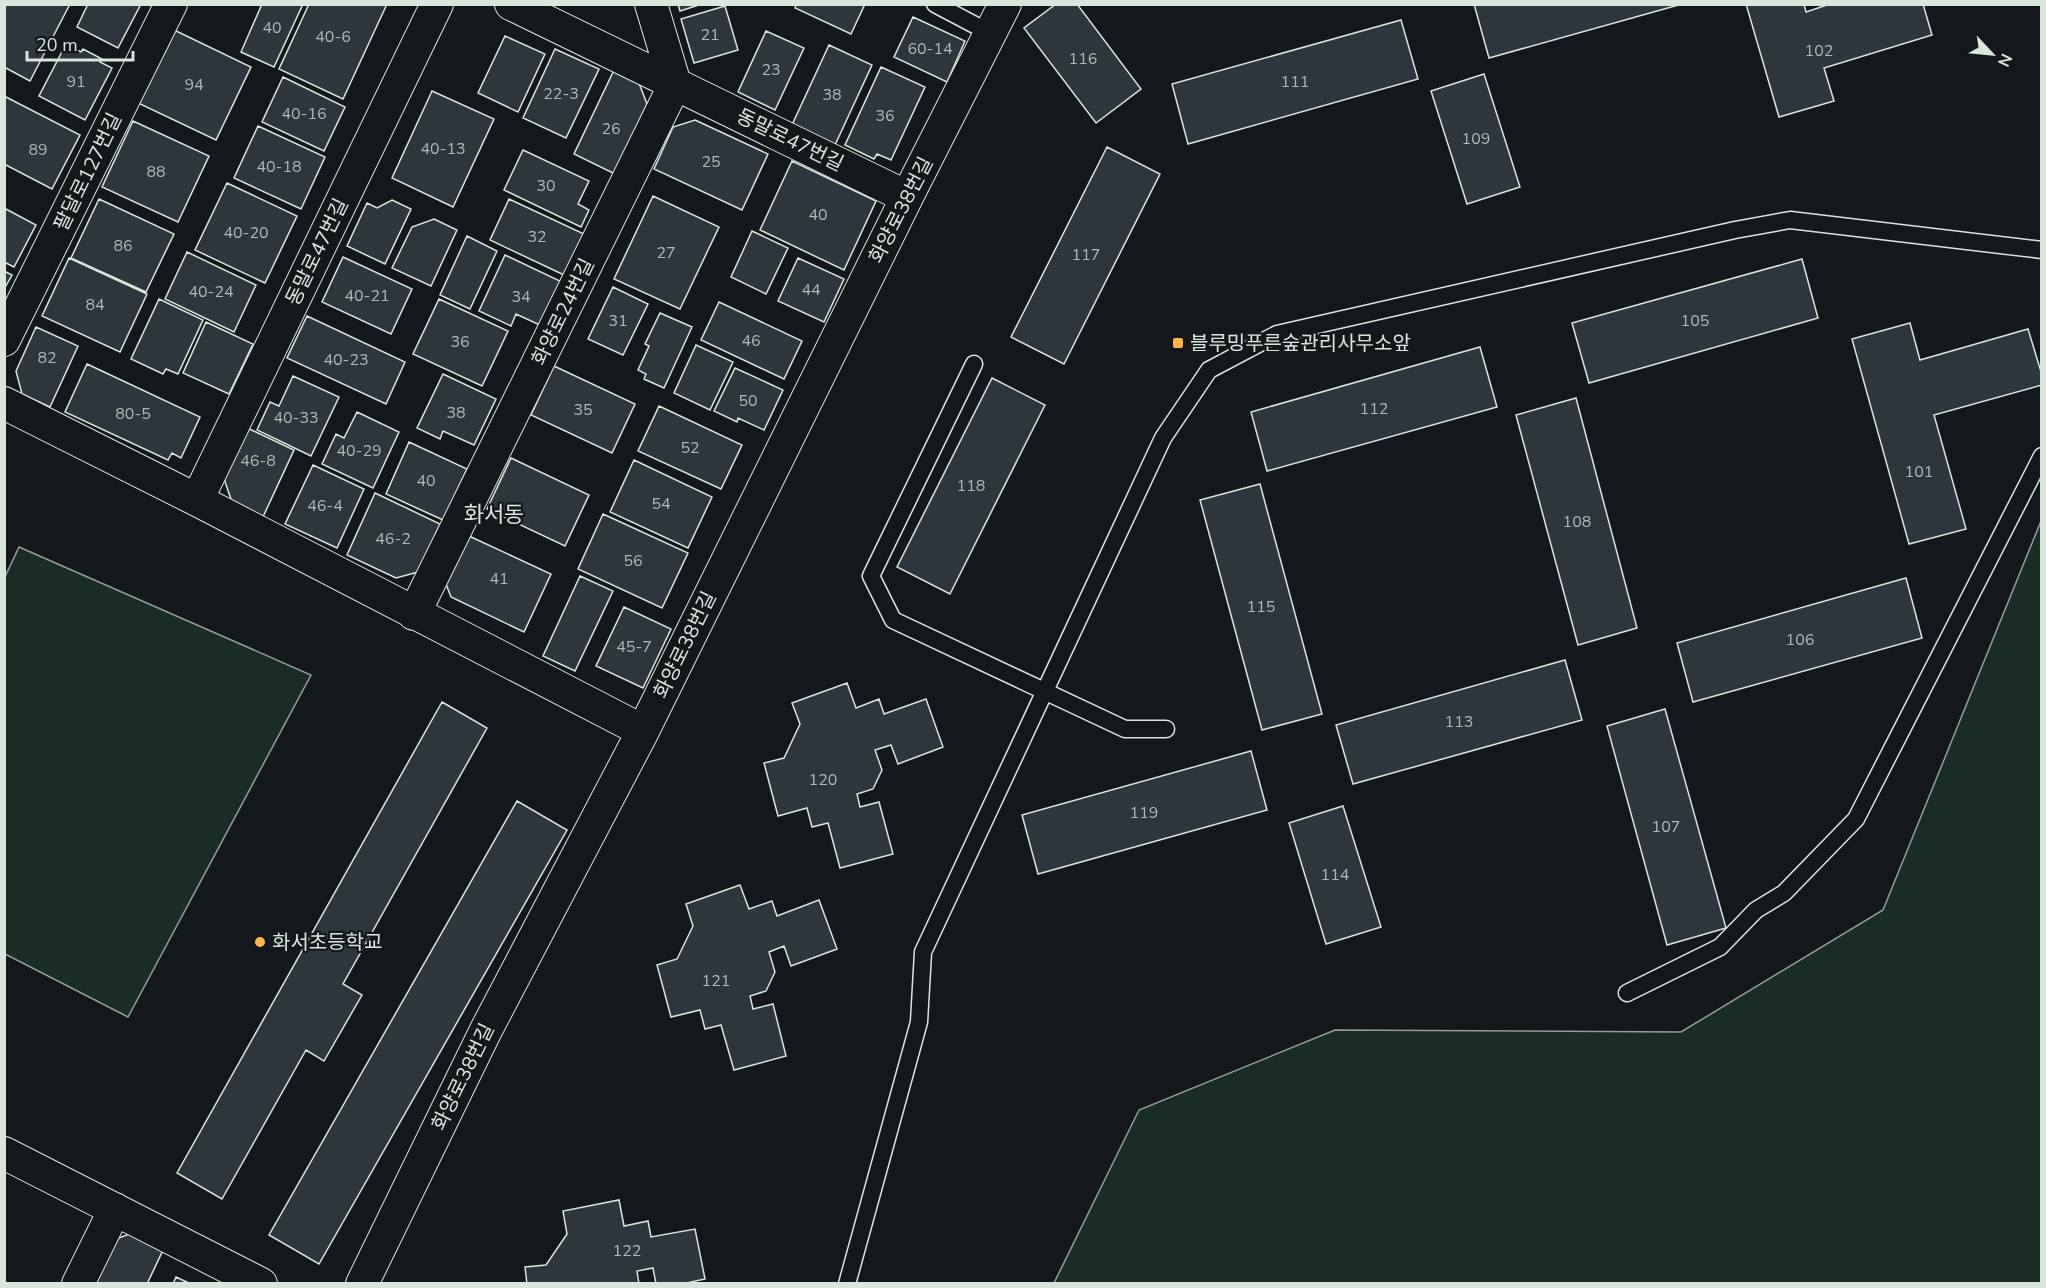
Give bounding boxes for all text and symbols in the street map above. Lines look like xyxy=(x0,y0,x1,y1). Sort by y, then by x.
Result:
house number: 40 xyxy=(262,17,282,39)
scale bar xyxy=(27,24,134,62)
house number: 21 xyxy=(700,24,720,46)
north arrow xyxy=(1962,24,2022,84)
house number: 40-6 xyxy=(315,26,351,48)
text: 20 m xyxy=(36,33,78,57)
house number: 60-14 xyxy=(907,38,953,60)
house number: 102 xyxy=(1805,40,1833,62)
house number: 116 xyxy=(1069,48,1097,70)
text: N xyxy=(1992,50,2017,70)
house number: 23 xyxy=(761,59,781,81)
house number: 91 xyxy=(66,71,86,93)
house number: 111 xyxy=(1281,71,1309,93)
house number: 94 xyxy=(184,74,204,96)
house number: 22-3 xyxy=(543,83,579,105)
house number: 38 xyxy=(822,84,842,106)
street label: 동말로47번길 xyxy=(732,102,848,178)
house number: 40-16 xyxy=(281,103,327,125)
house number: 36 xyxy=(875,105,895,127)
street label: 팔달로127번길 xyxy=(48,109,128,235)
house number: 26 xyxy=(601,118,621,140)
house number: 109 xyxy=(1462,128,1490,150)
house number: 40-13 xyxy=(420,138,466,160)
house number: 89 xyxy=(28,139,48,161)
house number: 25 xyxy=(701,151,721,173)
street label: 화양로38번길 xyxy=(863,152,939,268)
house number: 40-18 xyxy=(256,156,302,178)
house number: 88 xyxy=(146,161,166,183)
house number: 30 xyxy=(536,175,556,197)
street label: 동말로47번길 xyxy=(279,194,355,310)
house number: 40 xyxy=(808,204,828,226)
house number: 40-20 xyxy=(223,222,269,244)
house number: 32 xyxy=(527,226,547,248)
house number: 86 xyxy=(113,235,133,257)
house number: 27 xyxy=(656,242,676,264)
house number: 117 xyxy=(1072,244,1100,266)
street label: 화양로24번길 xyxy=(525,254,601,370)
house number: 44 xyxy=(801,279,821,301)
house number: 40-24 xyxy=(188,281,234,303)
house number: 40-21 xyxy=(344,285,390,307)
house number: 34 xyxy=(511,286,531,308)
house number: 84 xyxy=(85,294,105,316)
house number: 31 xyxy=(608,310,628,332)
house number: 105 xyxy=(1681,310,1709,332)
house number: 46 xyxy=(741,330,761,352)
place label: 블루밍푸른숲관리사무소앞 xyxy=(1190,330,1411,357)
house number: 36 xyxy=(450,331,470,353)
marker: 블루밍푸른숲관리사무소앞 xyxy=(1171,336,1185,350)
house number: 82 xyxy=(37,347,57,369)
house number: 40-23 xyxy=(323,349,369,371)
house number: 50 xyxy=(738,390,758,412)
house number: 112 xyxy=(1360,398,1388,420)
house number: 35 xyxy=(573,399,593,421)
house number: 38 xyxy=(446,402,466,424)
house number: 80-5 xyxy=(115,403,151,425)
house number: 40-33 xyxy=(273,407,319,429)
house number: 52 xyxy=(680,437,700,459)
house number: 40-29 xyxy=(336,440,382,462)
house number: 46-8 xyxy=(240,450,276,472)
house number: 101 xyxy=(1905,461,1933,483)
house number: 40 xyxy=(416,470,436,492)
house number: 118 xyxy=(957,475,985,497)
house number: 54 xyxy=(651,493,671,515)
house number: 46-4 xyxy=(307,495,343,517)
district label: 화서동 xyxy=(464,500,524,530)
house number: 108 xyxy=(1563,511,1591,533)
house number: 46-2 xyxy=(375,528,411,550)
house number: 56 xyxy=(623,550,643,572)
house number: 41 xyxy=(489,568,509,590)
street label: 화양로38번길 xyxy=(647,587,723,703)
house number: 115 xyxy=(1247,596,1275,618)
house number: 106 xyxy=(1786,629,1814,651)
house number: 45-7 xyxy=(616,636,652,658)
house number: 113 xyxy=(1445,711,1473,733)
house number: 120 xyxy=(809,769,837,791)
house number: 119 xyxy=(1130,802,1158,824)
house number: 107 xyxy=(1652,816,1680,838)
house number: 114 xyxy=(1321,864,1350,886)
place label: 화서초등학교 xyxy=(272,929,382,956)
marker: 화서초등학교 xyxy=(253,935,267,949)
house number: 121 xyxy=(702,970,730,992)
street label: 화양로38번길 xyxy=(425,1019,501,1135)
house number: 122 xyxy=(613,1240,641,1262)

